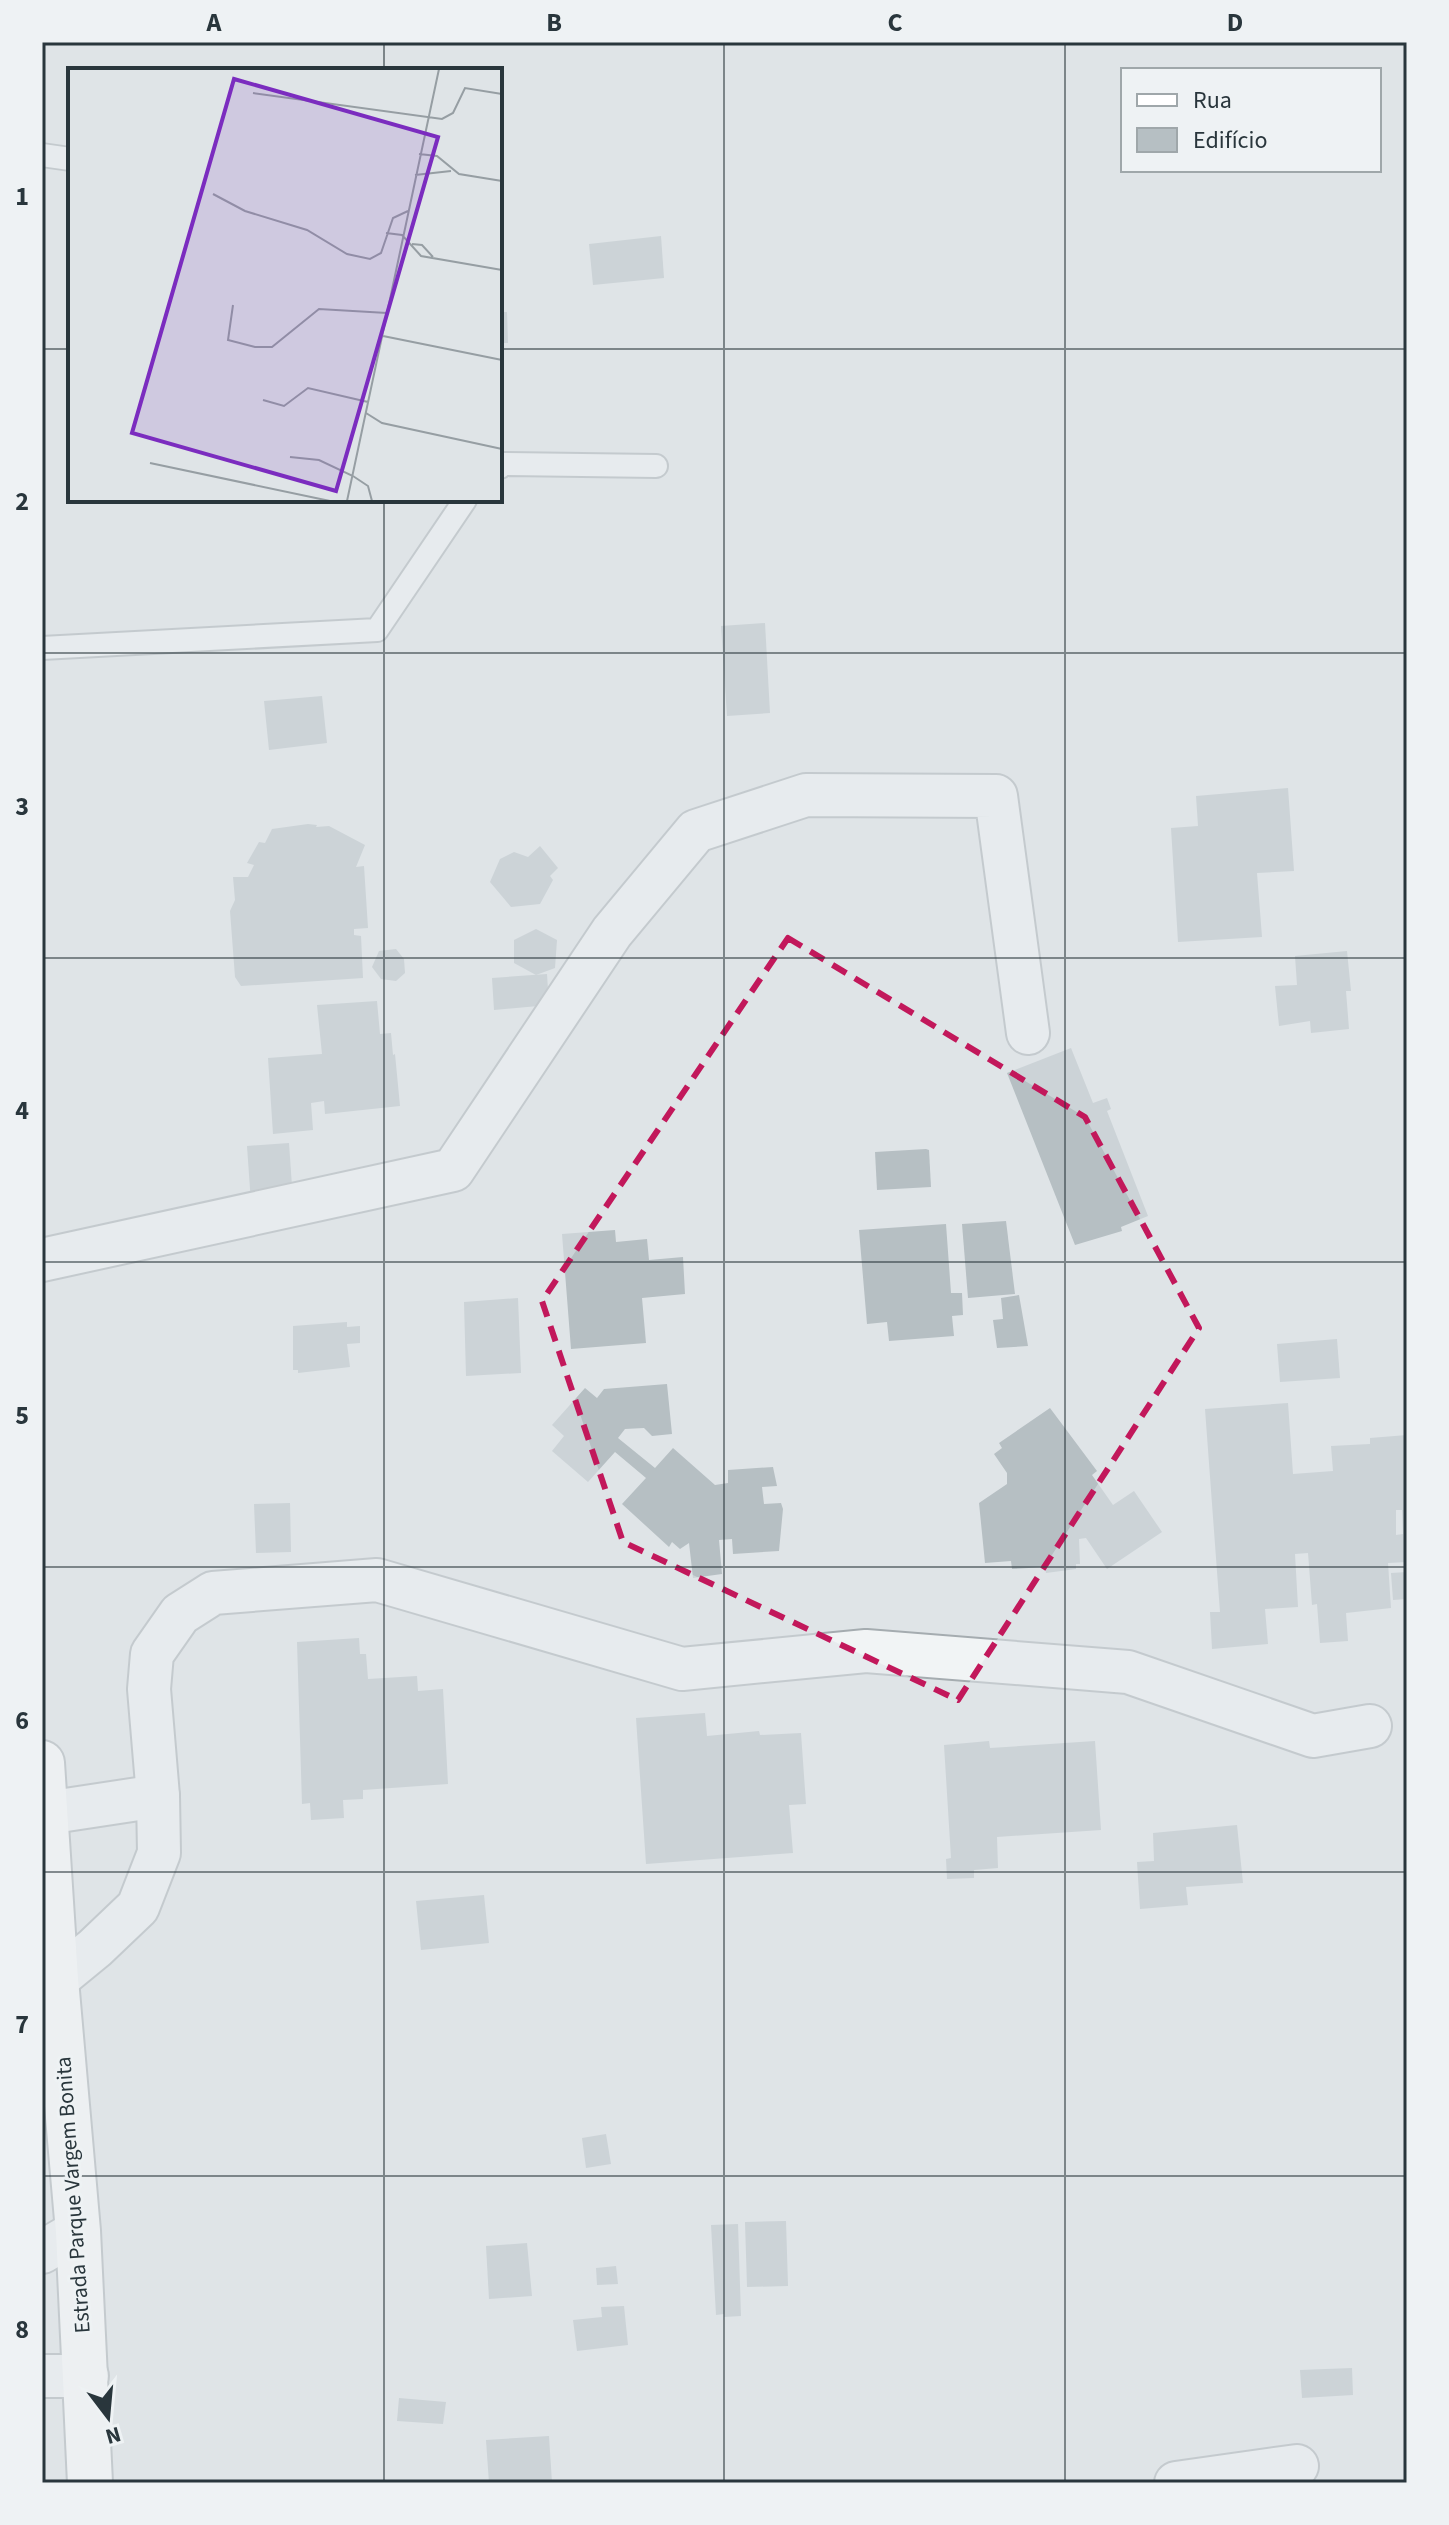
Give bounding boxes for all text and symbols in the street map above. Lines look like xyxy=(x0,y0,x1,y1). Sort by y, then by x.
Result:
text: A xyxy=(206,4,223,41)
text: B xyxy=(546,4,562,41)
text: C xyxy=(887,4,903,41)
text: D xyxy=(1227,4,1243,41)
inset map xyxy=(68,68,502,502)
legend xyxy=(1121,68,1381,172)
text: Rua xyxy=(1193,83,1232,118)
text: Edifício xyxy=(1193,123,1267,158)
text: 1 xyxy=(15,178,29,215)
text: 2 xyxy=(15,483,29,520)
text: 3 xyxy=(15,788,29,825)
text: 4 xyxy=(15,1092,29,1129)
text: 5 xyxy=(15,1397,29,1434)
text: 6 xyxy=(15,1702,29,1739)
text: 7 xyxy=(15,2006,29,2043)
street label: Estrada Parque Vargem Bonita xyxy=(47,2056,99,2334)
text: 8 xyxy=(15,2311,29,2348)
north arrow xyxy=(68,2377,148,2457)
text: N xyxy=(102,2418,125,2453)

